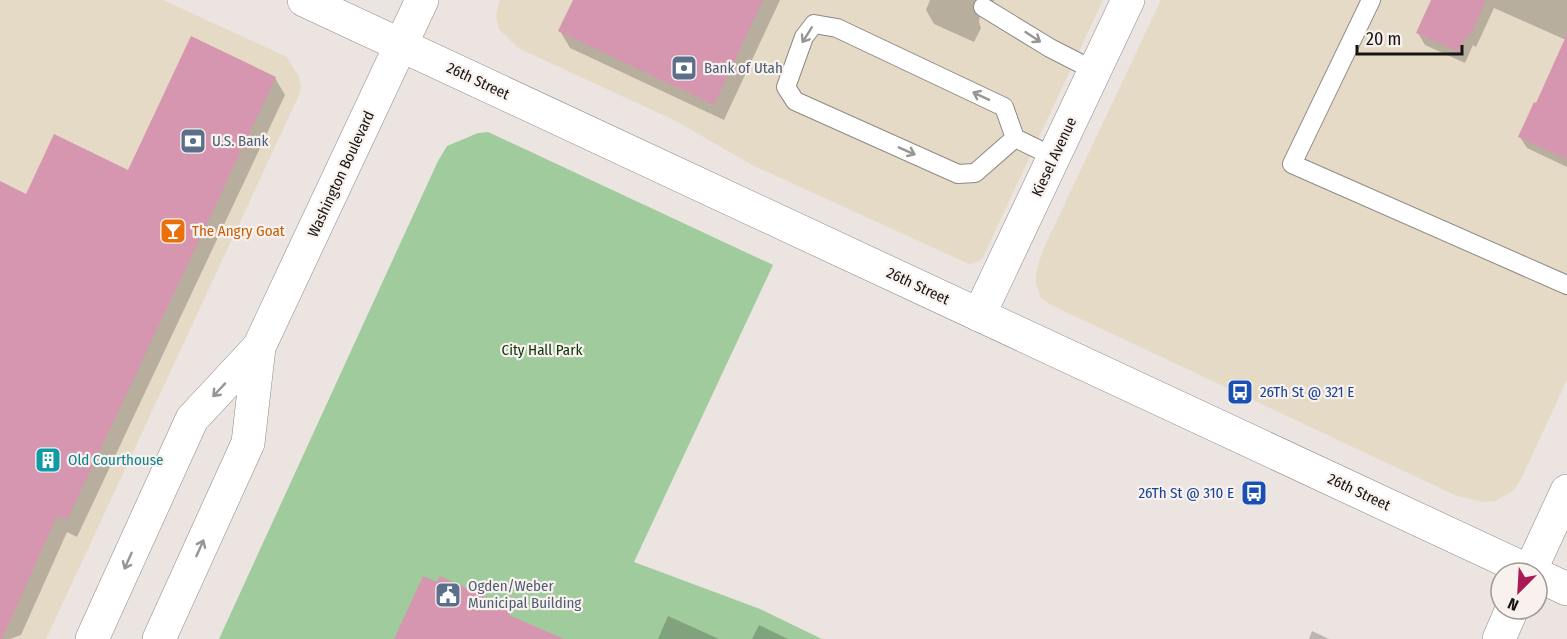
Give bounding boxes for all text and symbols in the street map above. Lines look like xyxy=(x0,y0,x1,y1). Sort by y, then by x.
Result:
scale bar xyxy=(1357,18,1462,56)
one-way arrow xyxy=(801,26,814,43)
text: 20 m xyxy=(1366,28,1401,50)
one-way arrow xyxy=(1024,31,1041,43)
bank icon: Bank of Utah xyxy=(669,53,699,83)
street label: 26th Street xyxy=(444,59,512,103)
place label: Bank of Utah xyxy=(704,59,783,77)
one-way arrow xyxy=(972,90,990,102)
street label: Washington Boulevard xyxy=(304,108,378,240)
street label: Kiesel Avenue xyxy=(1028,114,1080,200)
bank icon: U.S. Bank xyxy=(178,126,208,156)
place label: U.S. Bank xyxy=(212,132,268,150)
one-way arrow xyxy=(897,145,915,157)
bar icon: The Angry Goat xyxy=(158,216,188,246)
place label: The Angry Goat xyxy=(192,222,285,240)
street label: 26th Street xyxy=(884,264,952,308)
park label: City Hall Park xyxy=(502,341,582,359)
bus stop icon: 26Th St @ 321 E xyxy=(1225,377,1255,407)
one-way arrow xyxy=(212,382,226,397)
place label: 26Th St @ 321 E xyxy=(1260,383,1354,401)
building icon: Old Courthouse xyxy=(33,445,63,475)
place label: Old Courthouse xyxy=(68,451,164,469)
street label: 26th Street xyxy=(1325,470,1393,514)
bus stop icon: 26Th St @ 310 E xyxy=(1239,478,1269,508)
place label: 26Th St @ 310 E xyxy=(1138,484,1234,502)
one-way arrow xyxy=(195,539,207,557)
one-way arrow xyxy=(122,551,134,569)
north arrow xyxy=(1489,561,1549,621)
place label: Ogden/Weber Municipal Building xyxy=(468,577,581,612)
public building icon: Ogden/Weber Municipal Building xyxy=(433,580,463,610)
text: N xyxy=(1505,594,1521,615)

